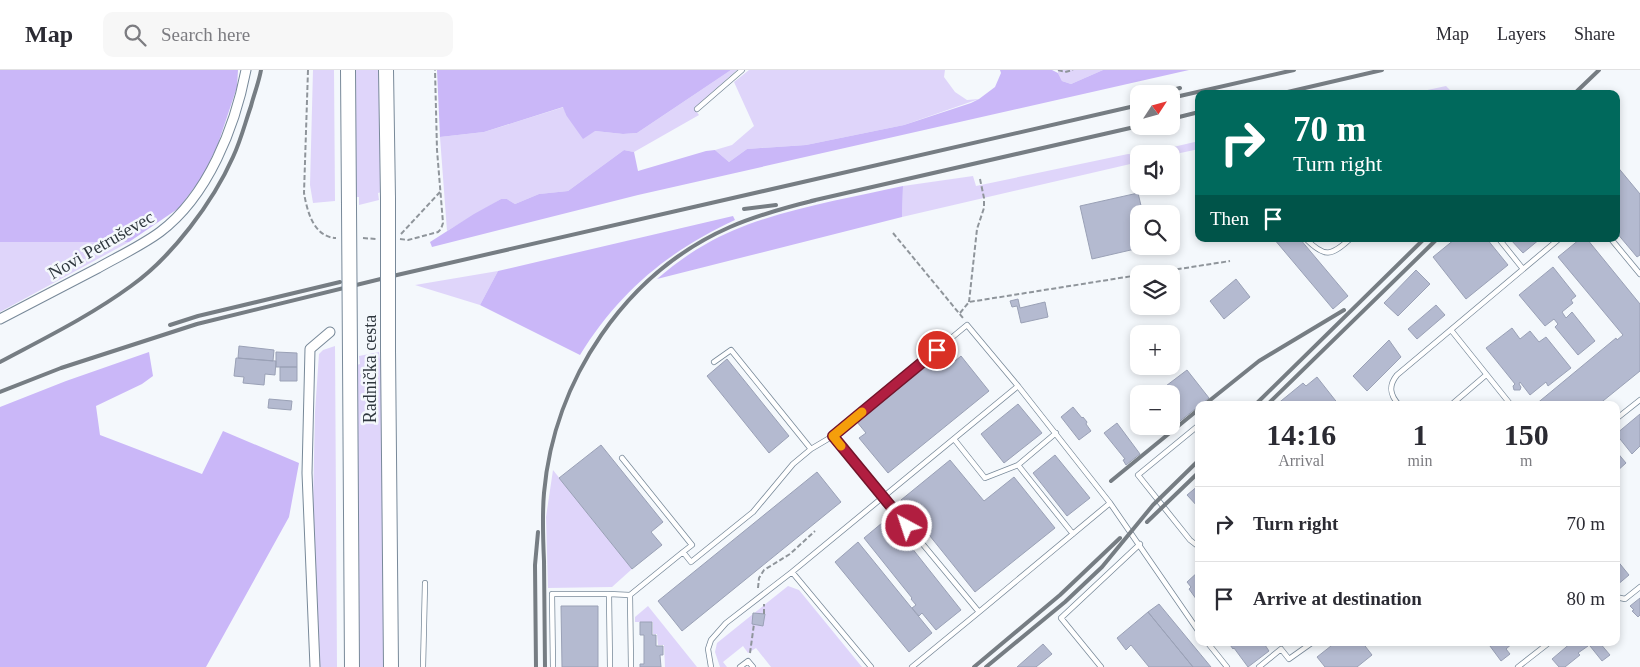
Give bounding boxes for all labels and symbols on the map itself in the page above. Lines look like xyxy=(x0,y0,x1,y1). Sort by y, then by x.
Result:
north arrow xyxy=(1130,85,1180,135)
street label: Novi Petruševec xyxy=(45,207,157,283)
street label: Radnička cesta xyxy=(360,315,380,423)
pin xyxy=(916,329,958,371)
position arrow xyxy=(880,499,932,551)

